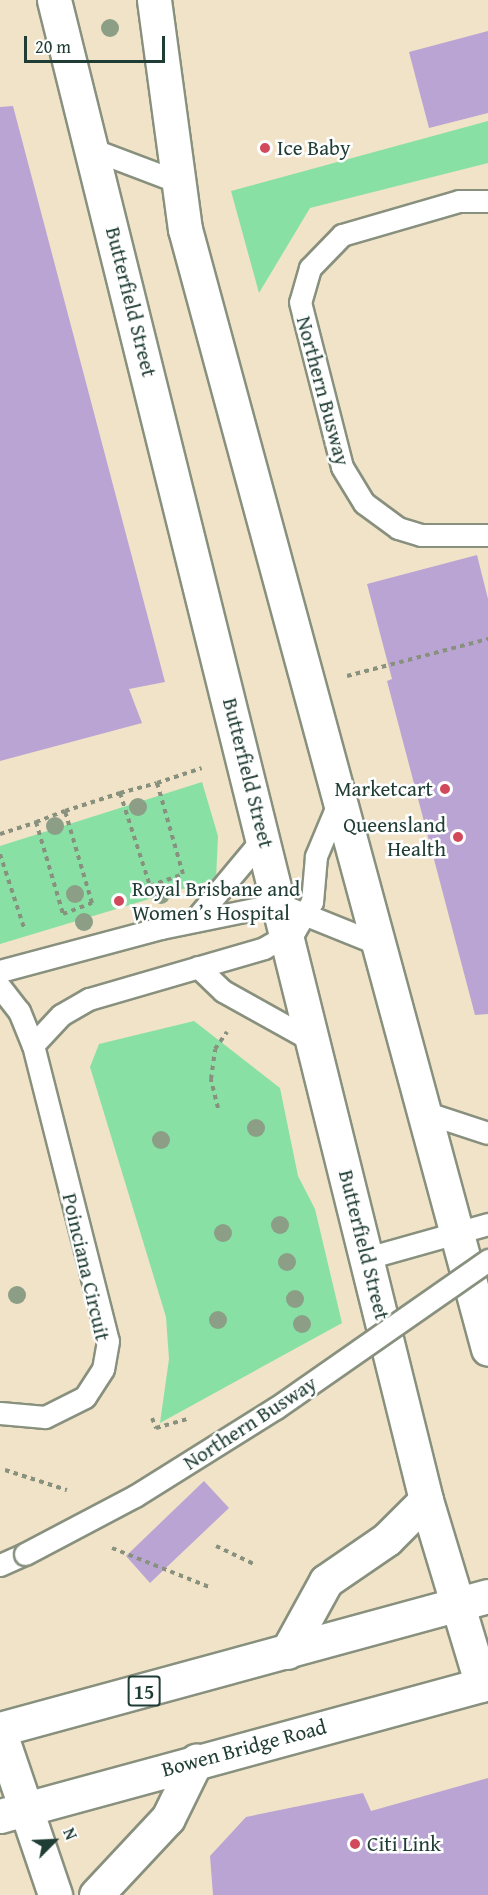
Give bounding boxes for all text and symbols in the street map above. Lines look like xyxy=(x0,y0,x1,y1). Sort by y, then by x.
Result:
scale bar xyxy=(27,24,168,62)
text: 20 m xyxy=(35,33,71,60)
place label: Ice Baby xyxy=(277,135,350,161)
marker: Ice Baby xyxy=(258,141,272,155)
street label: Butterfield Street xyxy=(100,224,162,380)
street label: Northern Busway xyxy=(291,313,355,469)
street label: Butterfield Street xyxy=(217,695,279,851)
place label: Marketcart xyxy=(334,776,433,802)
marker: Marketcart xyxy=(438,782,452,796)
place label: Queensland Health xyxy=(343,812,446,862)
marker: Queensland Health xyxy=(451,830,465,844)
place label: Royal Brisbane and Women’s Hospital xyxy=(132,876,300,926)
marker: Royal Brisbane and Women’s Hospital xyxy=(110,892,128,910)
street label: Butterfield Street xyxy=(333,1167,395,1323)
street label: Poinciana Circuit xyxy=(57,1191,115,1343)
street label: Northern Busway xyxy=(179,1371,321,1475)
road number: 15 xyxy=(128,1674,160,1708)
street label: Bowen Bridge Road xyxy=(159,1714,329,1782)
north arrow xyxy=(24,1811,84,1871)
text: N xyxy=(57,1824,84,1843)
place label: Citi Link xyxy=(367,1831,441,1857)
marker: Citi Link xyxy=(348,1837,362,1851)

